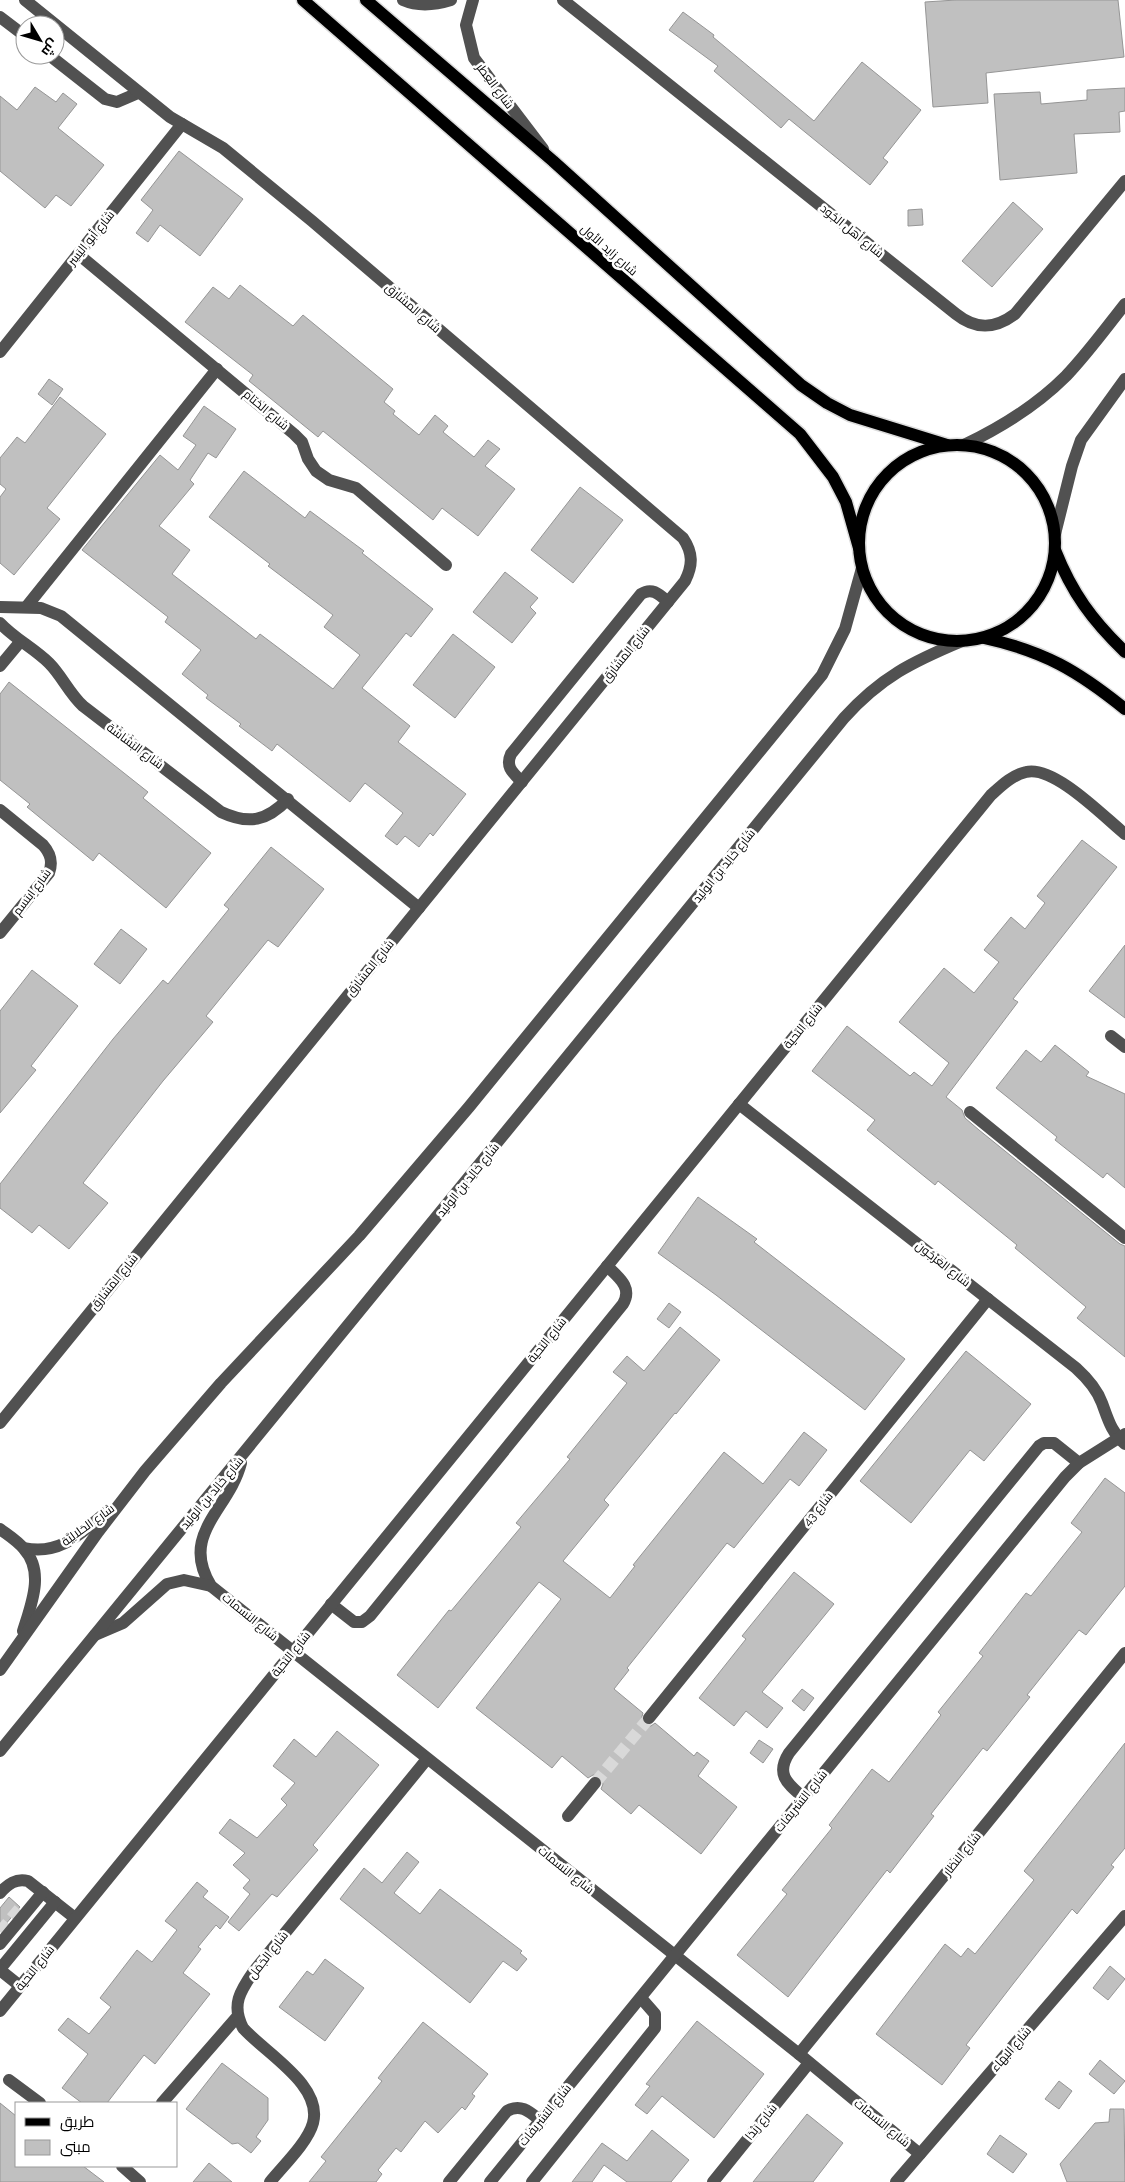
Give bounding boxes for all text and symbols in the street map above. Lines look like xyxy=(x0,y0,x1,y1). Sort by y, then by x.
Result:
north arrow xyxy=(15,15,65,65)
text: ش xyxy=(38,35,62,60)
street label: شارع العِطر xyxy=(472,60,517,112)
street label: شارع أهل الجُود xyxy=(817,201,887,262)
street label: شارع أبو اليَسِر xyxy=(63,207,118,270)
street label: شارع زايد الأول xyxy=(577,221,640,279)
street label: شارع المشارق xyxy=(382,280,443,336)
street label: شارع الختام xyxy=(240,387,291,434)
street label: شارع المشارق xyxy=(599,623,654,686)
street label: شارع البَشَاشَة xyxy=(103,720,166,773)
street label: شارع خالِد بن الوليد xyxy=(690,826,759,906)
street label: شارع ابتسم xyxy=(10,866,55,919)
street label: شارع المشارق xyxy=(343,937,398,1000)
street label: شارع التحية xyxy=(781,1001,826,1052)
street label: شارع خالِد بن الوليد xyxy=(434,1140,503,1220)
street label: شارع العَرْجُون xyxy=(912,1238,973,1291)
street label: شارع المشارق xyxy=(87,1251,142,1314)
street label: شارع التحية xyxy=(525,1315,570,1366)
street label: شارع خالِد بن الوليد xyxy=(178,1454,247,1533)
street label: شارع 43 xyxy=(800,1489,837,1529)
street label: شارع الحَلالِيَّة xyxy=(59,1501,118,1550)
street label: شارع النسمات xyxy=(219,1590,281,1645)
street label: شارع التحية xyxy=(269,1629,314,1680)
street label: شارع التشريفات xyxy=(772,1767,831,1835)
street label: شارع النظار xyxy=(940,1829,985,1880)
street label: شارع النسمات xyxy=(535,1843,597,1898)
street label: شارع الجَمَل xyxy=(245,1928,292,1982)
street label: شارع التحية xyxy=(13,1943,58,1994)
street label: شارع البهاء xyxy=(988,2024,1035,2075)
street label: شارع التشريفات xyxy=(516,2081,575,2149)
street label: شارع النسمات xyxy=(851,2096,913,2151)
street label: شارع رَبْدَا xyxy=(742,2101,781,2143)
legend xyxy=(15,2102,178,2167)
text: طريق xyxy=(60,2113,94,2132)
text: مبنى xyxy=(60,2138,91,2157)

